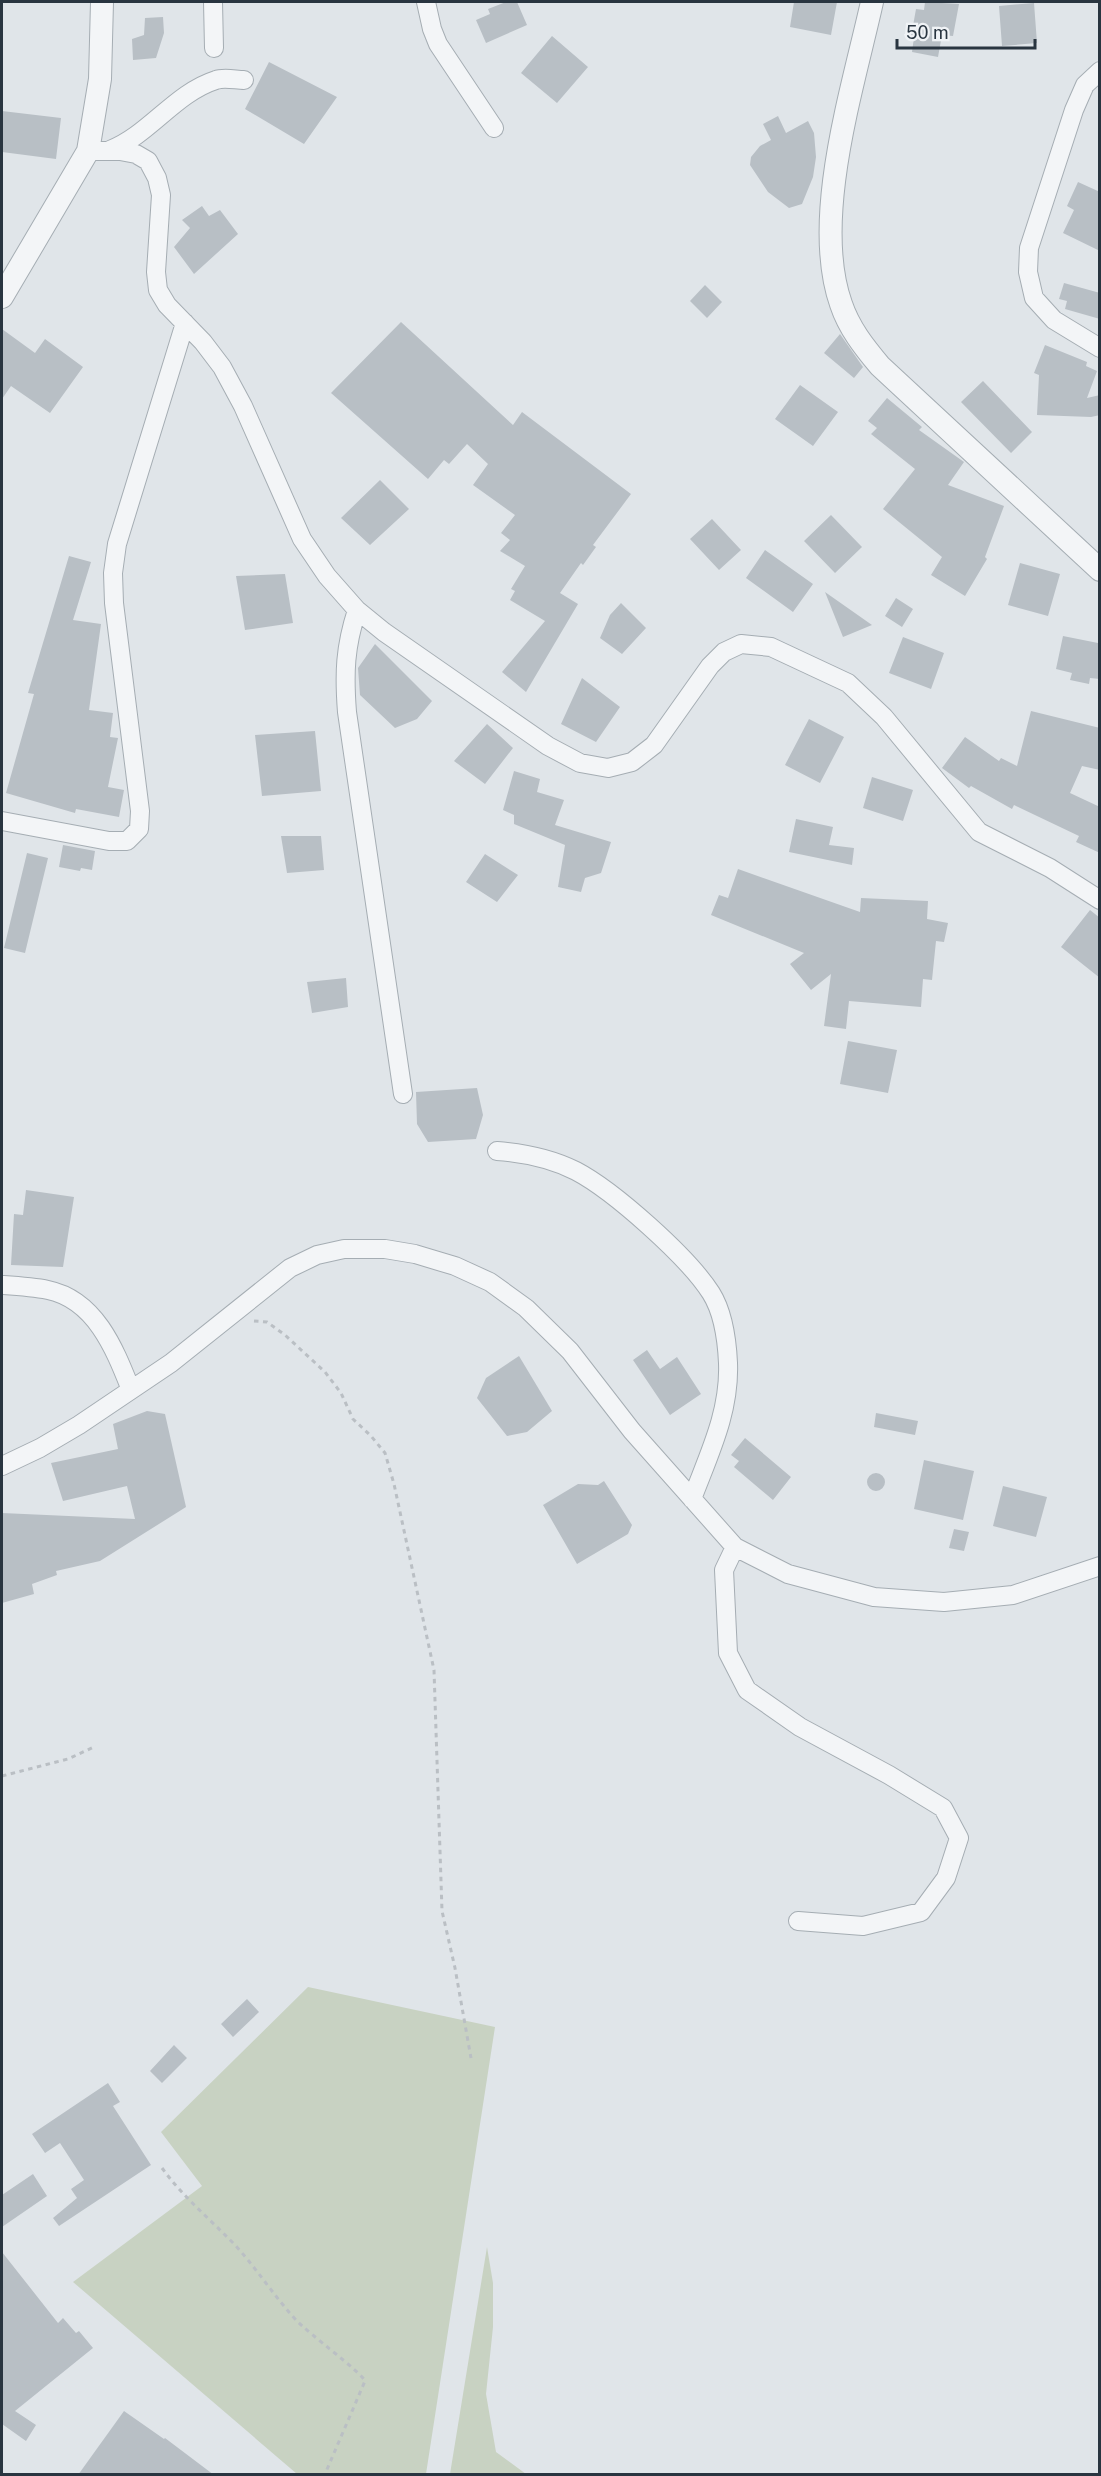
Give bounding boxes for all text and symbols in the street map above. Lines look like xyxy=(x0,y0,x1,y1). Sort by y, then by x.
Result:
scale bar xyxy=(897,12,1035,50)
text: 50 m xyxy=(906,22,949,43)

